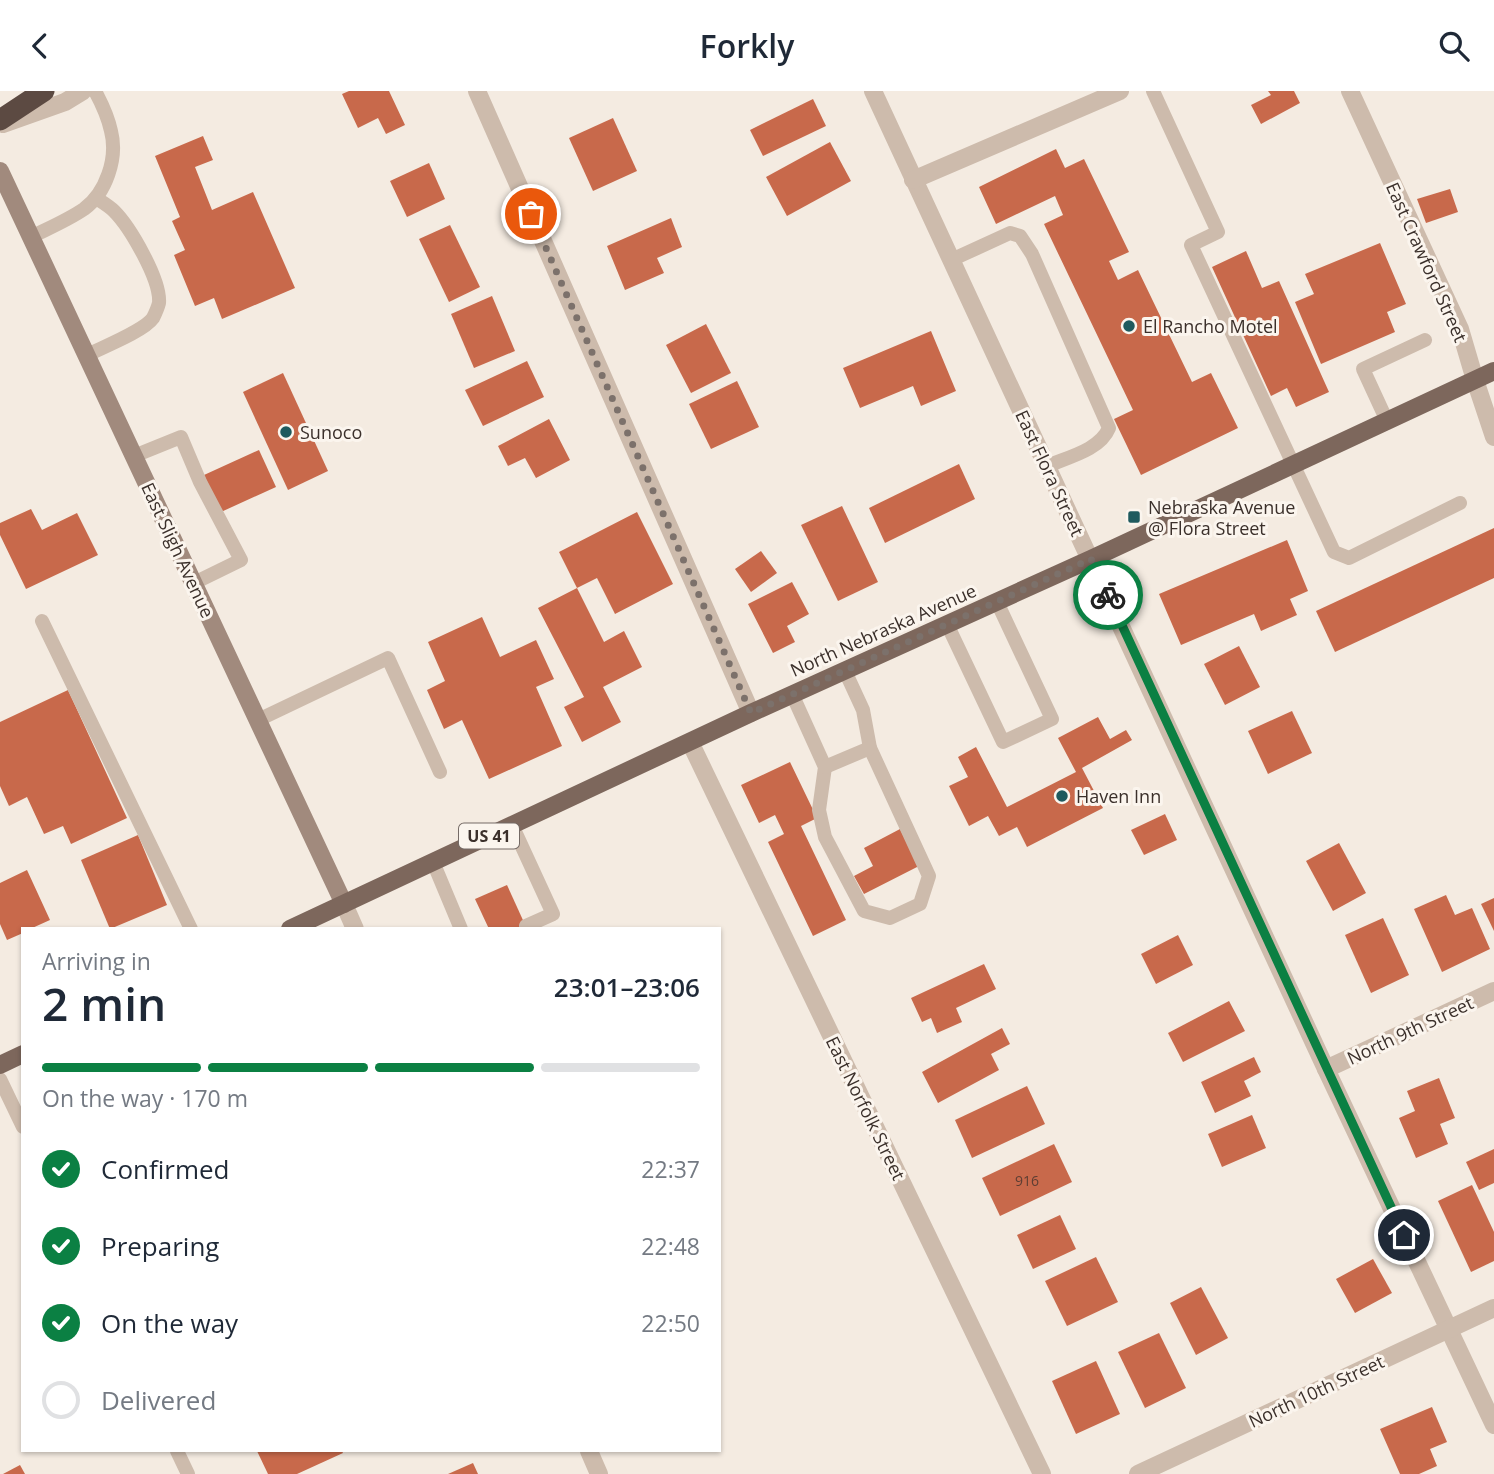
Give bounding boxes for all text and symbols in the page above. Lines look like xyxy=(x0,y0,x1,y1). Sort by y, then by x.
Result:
text: Forkly xyxy=(700,24,794,67)
icon: back xyxy=(21,27,59,65)
icon: search xyxy=(1435,27,1473,65)
street label: East Crawford Street xyxy=(1381,178,1473,346)
pin xyxy=(501,184,561,244)
icon: bag xyxy=(512,195,550,233)
place label: El Rancho Motel xyxy=(1143,314,1278,338)
marker: El Rancho Motel xyxy=(1121,318,1137,334)
street label: East Flora Street xyxy=(1010,406,1090,540)
place label: Sunoco xyxy=(300,420,362,444)
marker: Sunoco xyxy=(278,424,294,440)
street label: East Sligh Avenue xyxy=(136,478,220,622)
place label: Nebraska Avenue @ Flora Street xyxy=(1148,495,1295,540)
marker: Nebraska Avenue @ Flora Street xyxy=(1126,509,1142,525)
courier xyxy=(1073,560,1143,630)
icon: bike xyxy=(1089,576,1127,614)
street label: North Nebraska Avenue xyxy=(786,578,980,682)
place label: Haven Inn xyxy=(1076,784,1161,808)
marker: Haven Inn xyxy=(1054,788,1070,804)
road number: US 41 xyxy=(459,823,519,849)
text: Arriving in xyxy=(42,945,151,977)
text: 23:01–23:06 xyxy=(554,969,700,1005)
text: 2 min xyxy=(42,972,166,1034)
street label: North 9th Street xyxy=(1343,990,1477,1070)
street label: East Norfolk Street xyxy=(821,1032,911,1184)
text: On the way · 170 m xyxy=(42,1082,248,1114)
icon: check xyxy=(42,1150,80,1188)
text: Confirmed xyxy=(101,1151,229,1187)
text: 22:37 xyxy=(641,1153,700,1185)
house number: 916 xyxy=(1015,1171,1039,1190)
pin xyxy=(1374,1205,1434,1265)
icon: home xyxy=(1385,1216,1423,1254)
icon: check xyxy=(42,1227,80,1265)
text: Preparing xyxy=(101,1228,219,1264)
text: 22:48 xyxy=(641,1230,700,1262)
icon: check xyxy=(42,1304,80,1342)
text: On the way xyxy=(101,1305,238,1341)
text: 22:50 xyxy=(641,1307,700,1339)
street label: North 10th Street xyxy=(1244,1349,1388,1433)
text: Delivered xyxy=(101,1382,216,1418)

